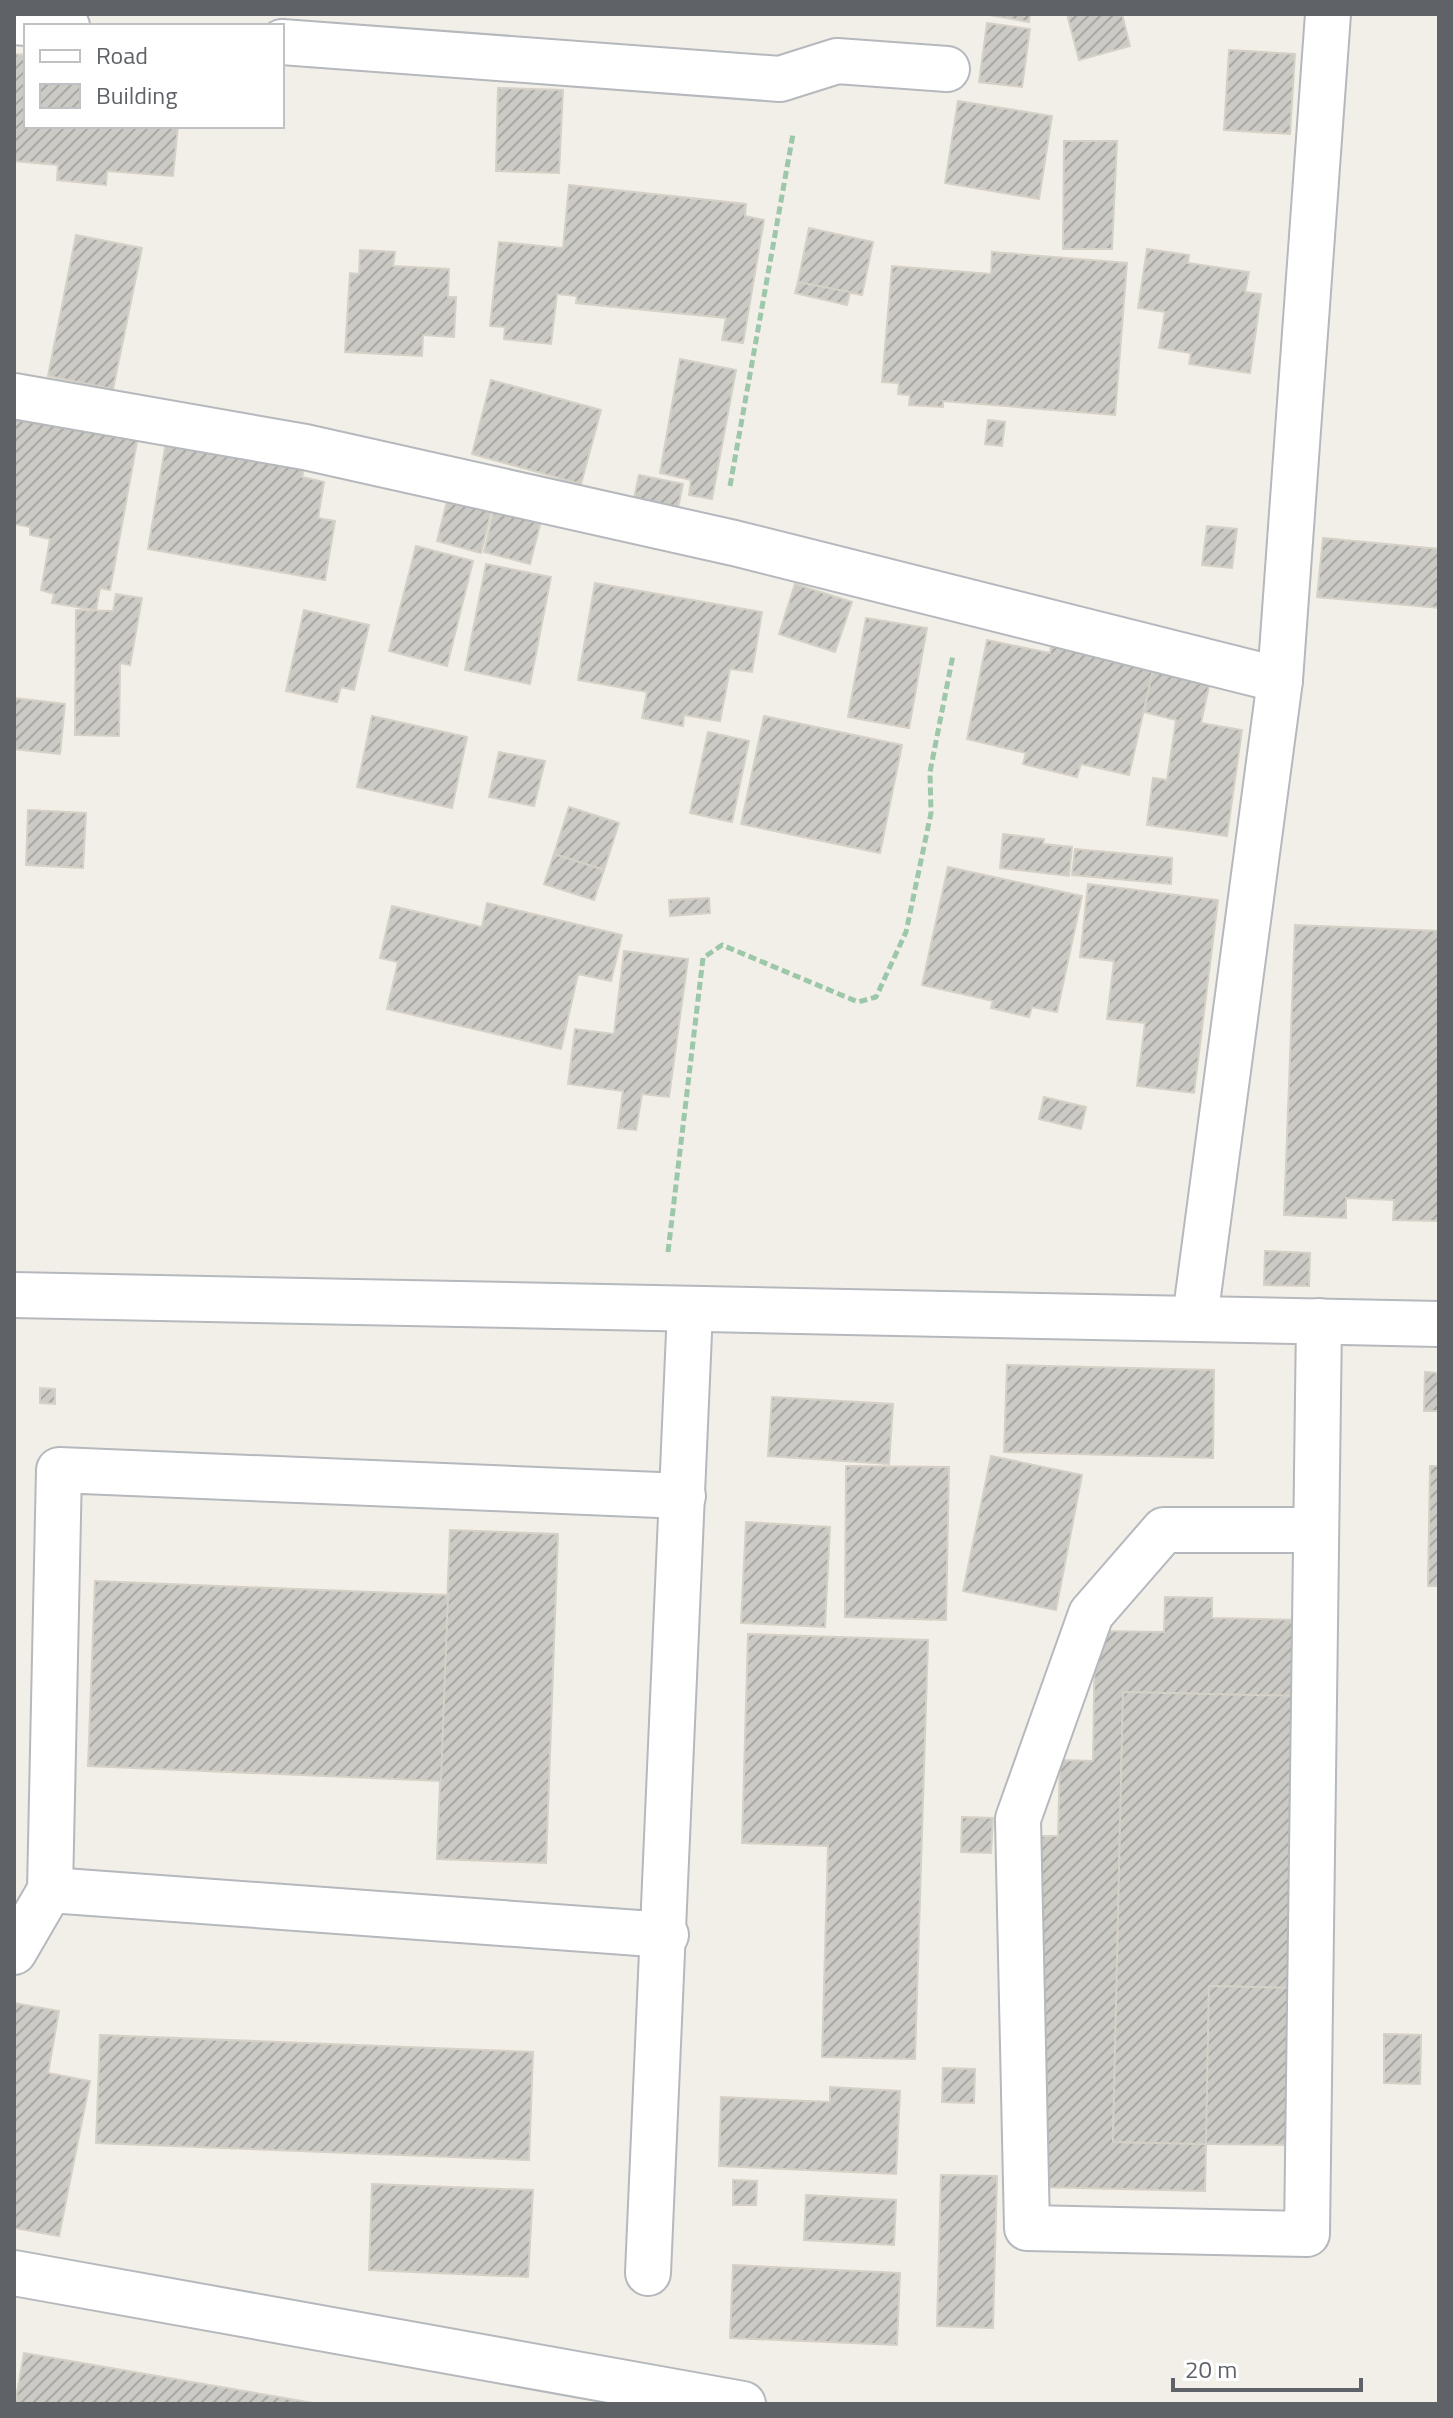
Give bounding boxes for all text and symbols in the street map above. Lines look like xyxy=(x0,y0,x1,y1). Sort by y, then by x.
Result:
legend xyxy=(24,24,284,128)
text: Road xyxy=(96,37,148,73)
text: Building xyxy=(96,77,178,113)
scale bar xyxy=(1173,2342,1361,2392)
text: 20 m xyxy=(1185,2351,1237,2387)

